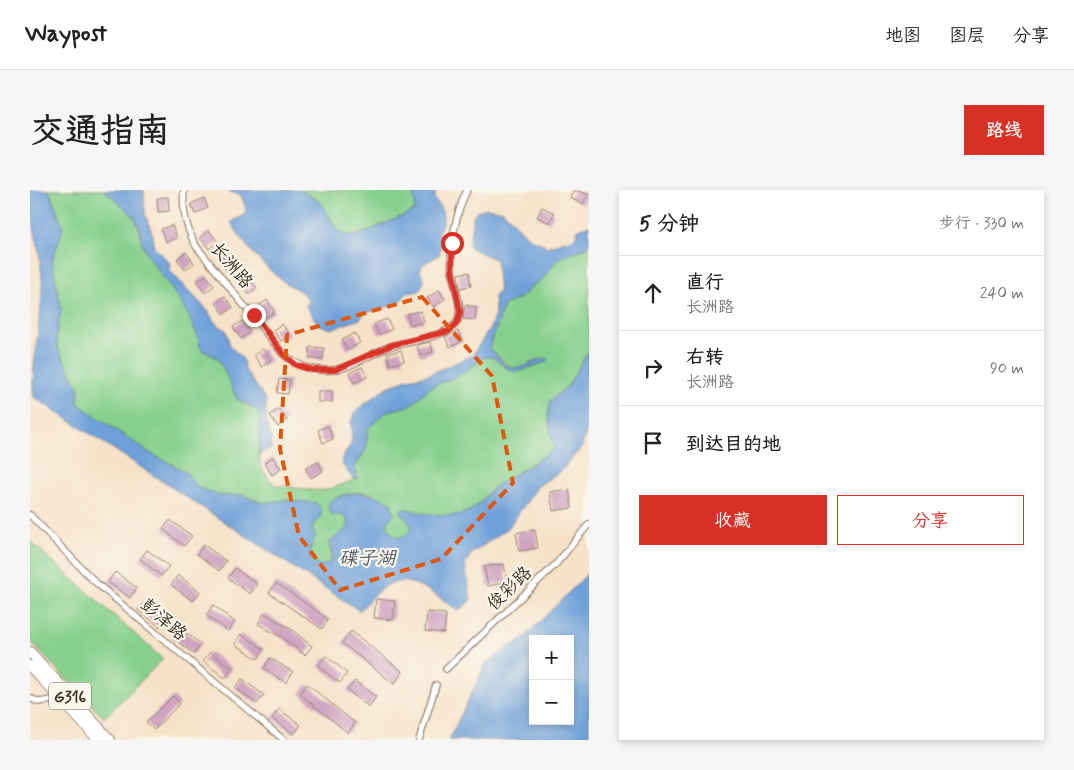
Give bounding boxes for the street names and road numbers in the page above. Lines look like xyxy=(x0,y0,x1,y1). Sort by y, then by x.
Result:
street label: 长洲路 xyxy=(205,237,258,294)
street label: 俊彩路 xyxy=(482,561,537,616)
street label: 彭泽路 xyxy=(135,593,192,646)
road number: G316 xyxy=(49,682,91,710)

